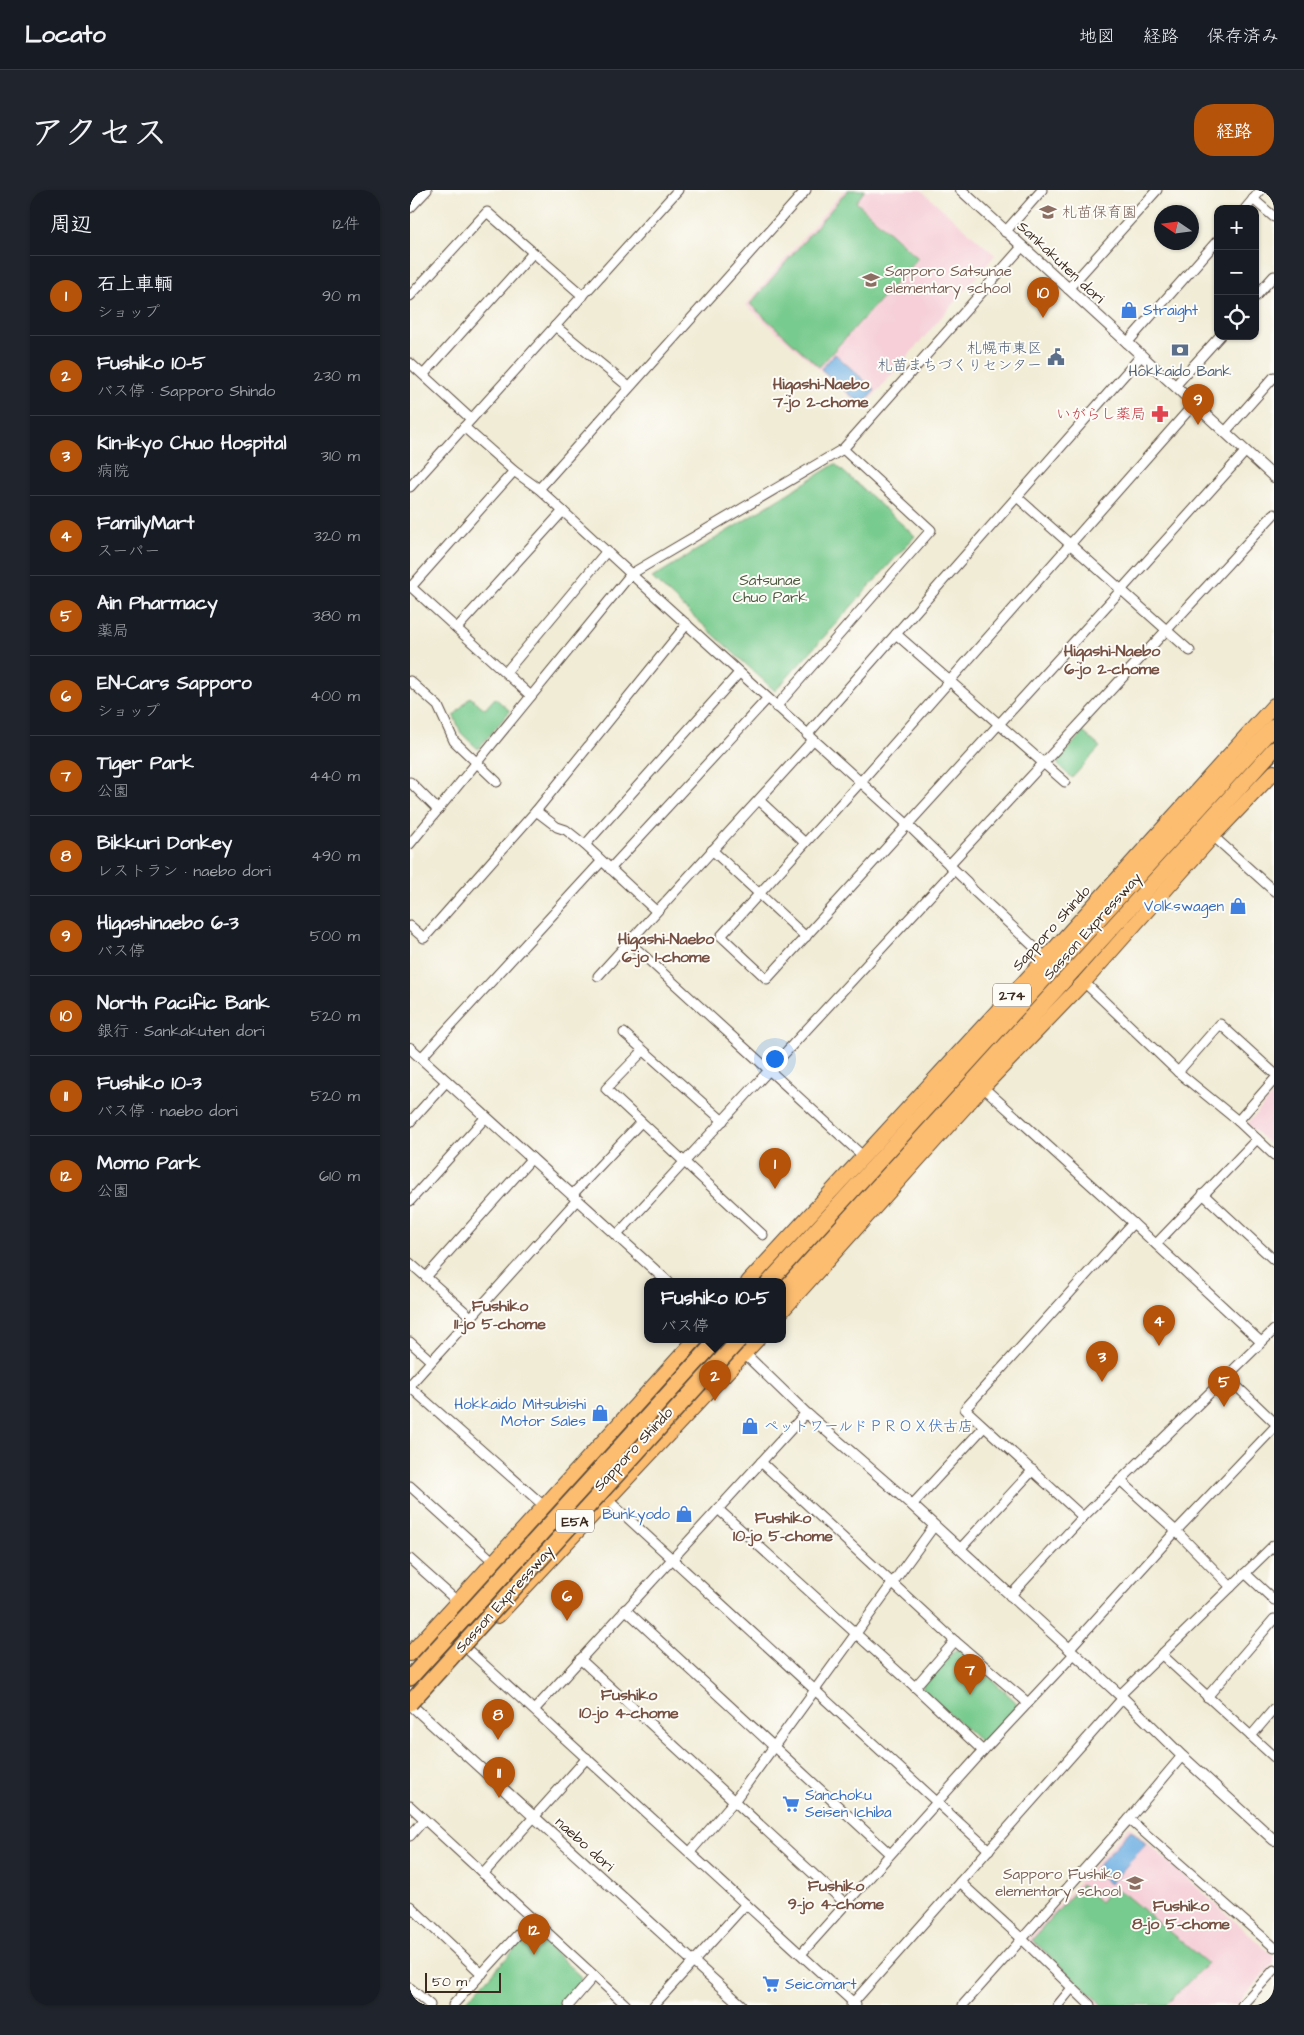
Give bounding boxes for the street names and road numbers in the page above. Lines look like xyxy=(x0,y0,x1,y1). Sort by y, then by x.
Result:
street label: Sankakuten dori xyxy=(1012,216,1110,309)
street label: Sasson Expressway xyxy=(1038,868,1147,985)
street label: Sapporo Shindo xyxy=(1007,881,1096,976)
road number: 274 xyxy=(993,984,1031,1006)
street label: Sapporo Shindo xyxy=(589,1402,678,1496)
road number: E5A xyxy=(556,1510,594,1532)
street label: Sasson Expressway xyxy=(450,1541,559,1658)
street label: naebo dori xyxy=(551,1812,619,1877)

